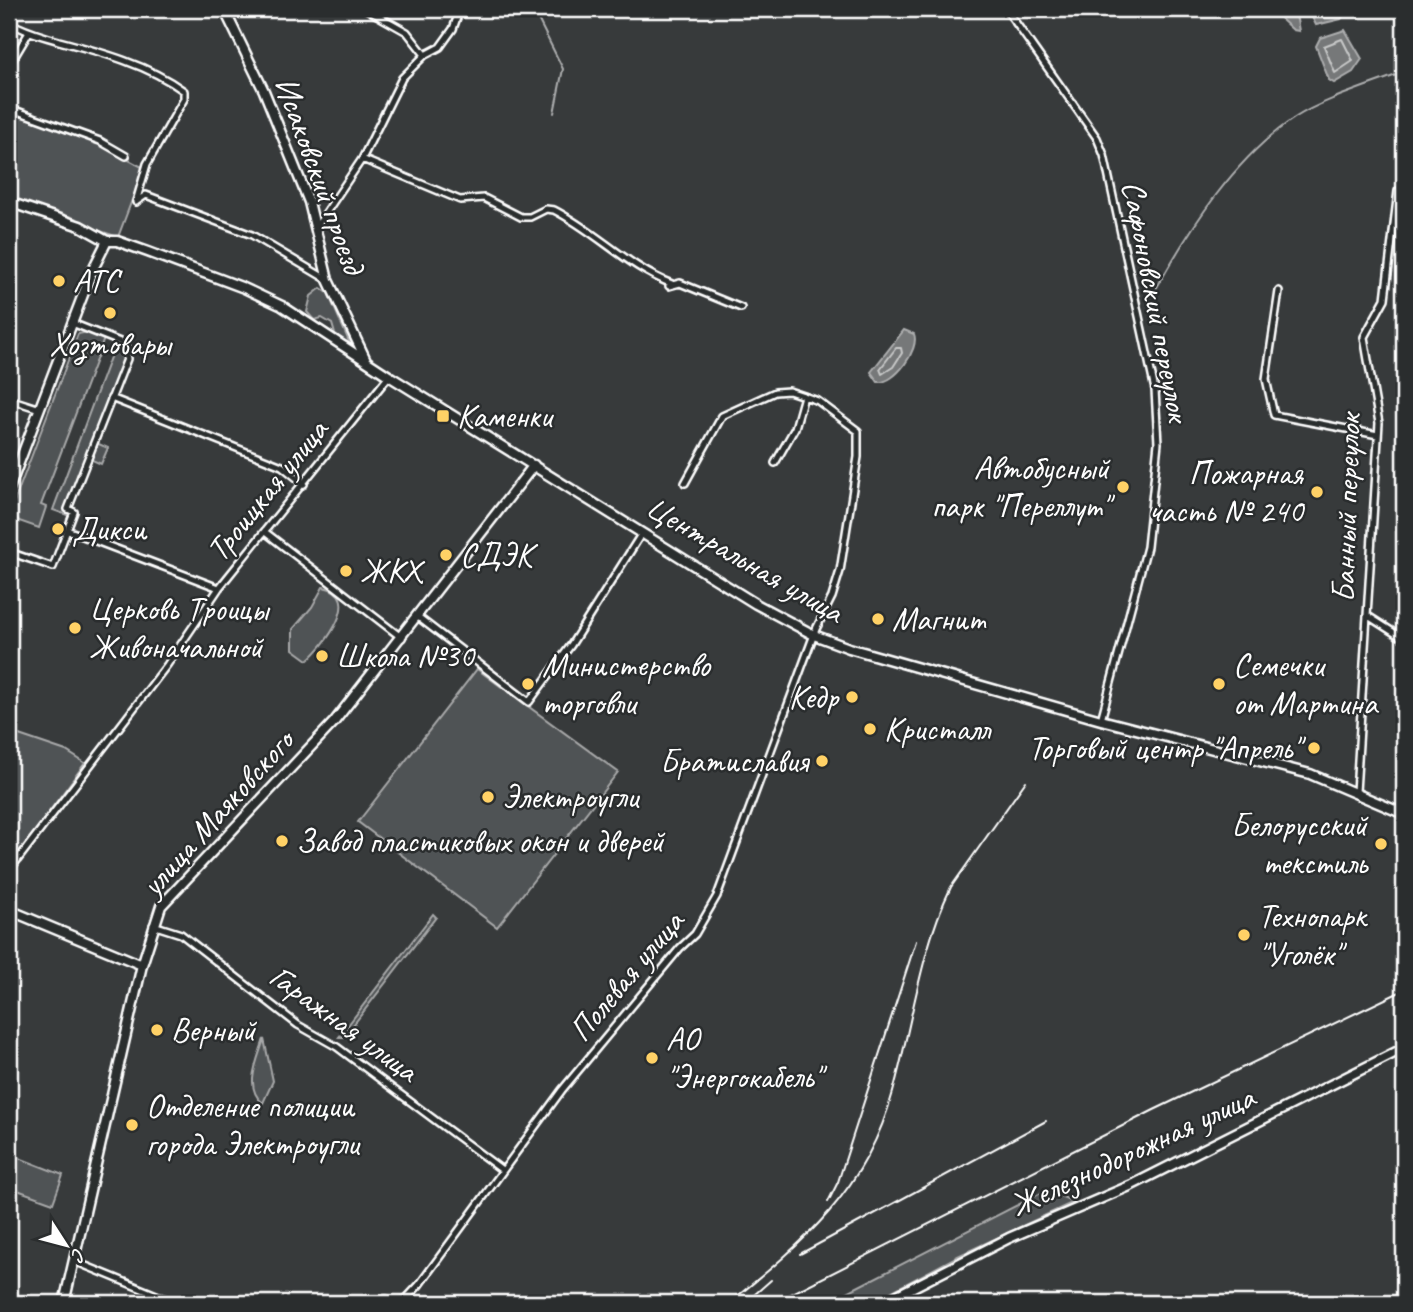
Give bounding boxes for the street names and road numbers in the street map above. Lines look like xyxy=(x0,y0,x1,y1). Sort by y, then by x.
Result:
street label: Исаковский проезд xyxy=(265,71,376,282)
street label: Сафоновский переулок xyxy=(1112,177,1200,428)
street label: Троицкая улица xyxy=(197,408,339,570)
street label: Банный переулок xyxy=(1322,410,1370,603)
street label: Центральная улица xyxy=(639,486,853,634)
street label: улица Маяковского xyxy=(130,719,305,906)
street label: Полевая улица xyxy=(559,900,695,1050)
street label: Гаражная улица xyxy=(261,955,429,1093)
street label: Железнодорожная улица xyxy=(1003,1075,1263,1226)

